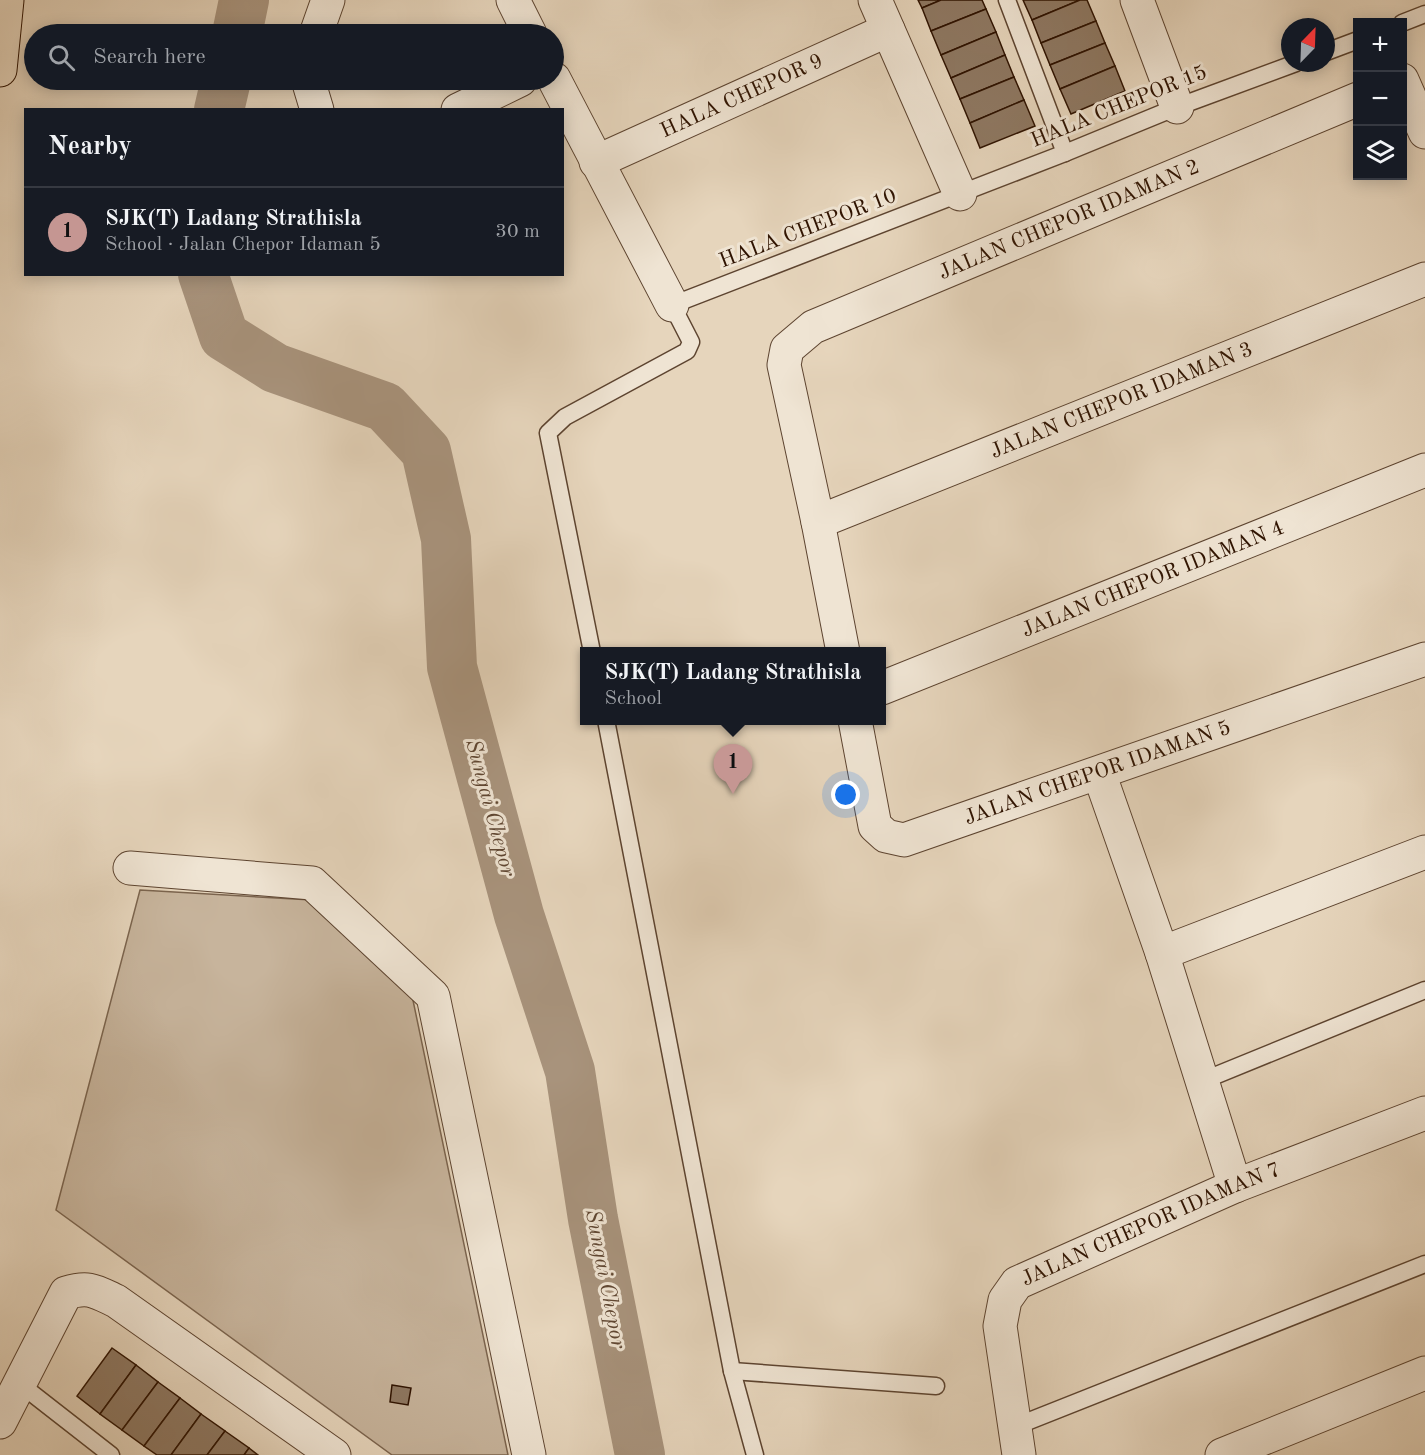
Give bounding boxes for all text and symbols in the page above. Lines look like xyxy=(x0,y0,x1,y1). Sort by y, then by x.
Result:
north arrow xyxy=(1281,18,1335,72)
map controls xyxy=(1353,18,1407,180)
button: + xyxy=(1353,18,1407,72)
search box xyxy=(24,24,564,90)
icon: search xyxy=(45,41,78,74)
text: Search here xyxy=(93,46,206,68)
street label: HALA CHEPOR 9 xyxy=(657,50,826,142)
street label: HALA CHEPOR 15 xyxy=(1028,62,1210,152)
button: − xyxy=(1353,72,1407,126)
button: layers xyxy=(1353,126,1407,180)
text: Nearby xyxy=(48,134,132,160)
street label: JALAN CHEPOR IDAMAN 2 xyxy=(936,156,1203,284)
street label: HALA CHEPOR 10 xyxy=(717,186,899,272)
text: SJK(T) Ladang Strathisla xyxy=(105,208,362,230)
text: 1 xyxy=(62,222,73,242)
text: 30 m xyxy=(495,222,540,242)
text: School · Jalan Chepor Idaman 5 xyxy=(105,235,381,255)
street label: JALAN CHEPOR IDAMAN 3 xyxy=(987,339,1256,462)
street label: JALAN CHEPOR IDAMAN 4 xyxy=(1019,517,1287,641)
popup xyxy=(580,647,886,725)
text: SJK(T) Ladang Strathisla xyxy=(605,662,861,684)
text: School xyxy=(605,689,662,709)
street label: JALAN CHEPOR IDAMAN 5 xyxy=(962,717,1233,829)
water label: Sungai Chepor xyxy=(461,737,519,880)
pin: 1 xyxy=(714,744,752,794)
your location xyxy=(831,780,860,809)
street label: JALAN CHEPOR IDAMAN 7 xyxy=(1018,1159,1284,1290)
water label: Sungai Chepor xyxy=(581,1208,629,1351)

